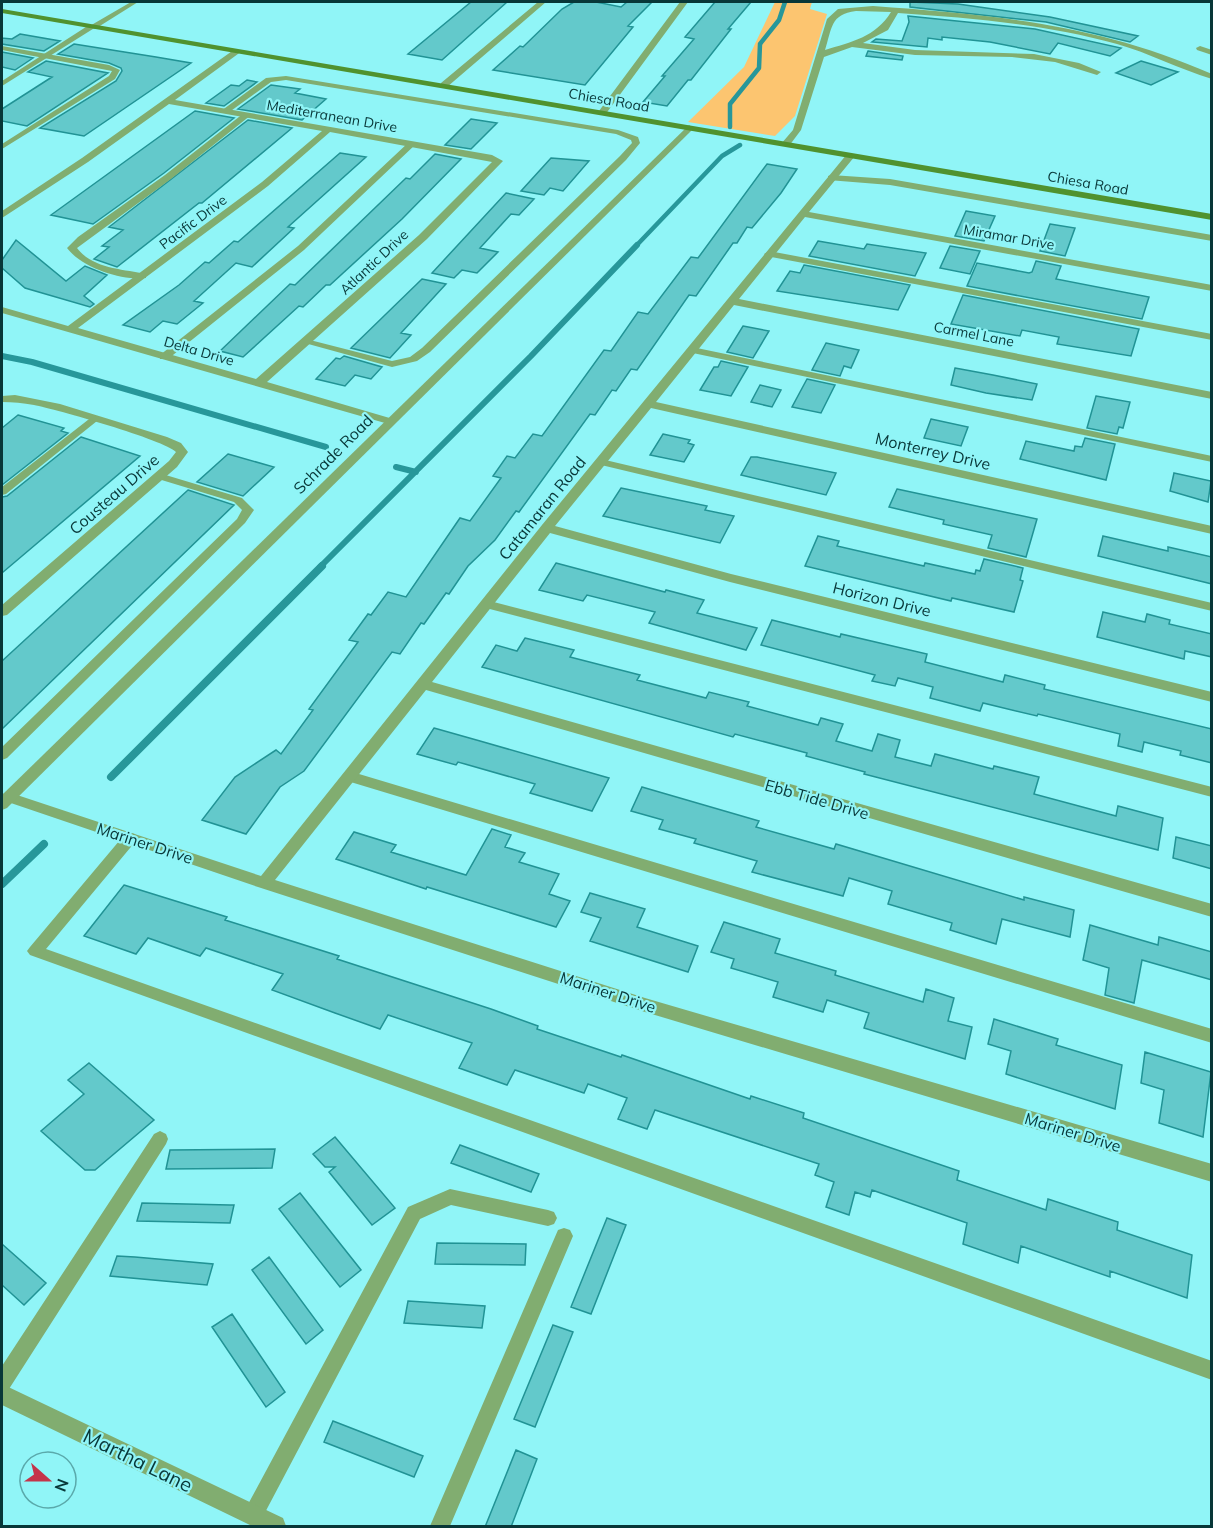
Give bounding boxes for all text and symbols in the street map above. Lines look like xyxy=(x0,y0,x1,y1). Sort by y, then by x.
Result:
street label: Chiesa Road xyxy=(567,84,651,116)
street label: Mediterranean Drive xyxy=(265,96,399,136)
street label: Chiesa Road xyxy=(1046,167,1130,199)
street label: Pacific Drive xyxy=(156,191,230,253)
street label: Miramar Drive xyxy=(962,220,1056,254)
street label: Atlantic Drive xyxy=(336,226,412,298)
street label: Carmel Lane xyxy=(932,317,1016,351)
street label: Delta Drive xyxy=(162,332,236,370)
street label: Schrade Road xyxy=(289,410,377,498)
street label: Monterrey Drive xyxy=(873,428,993,474)
street label: Cousteau Drive xyxy=(65,450,163,538)
street label: Catamaran Road xyxy=(494,452,590,564)
street label: Horizon Drive xyxy=(831,577,933,621)
street label: Ebb Tide Drive xyxy=(763,775,871,823)
street label: Mariner Drive xyxy=(95,818,195,868)
street label: Mariner Drive xyxy=(558,967,658,1017)
street label: Mariner Drive xyxy=(1022,1108,1124,1156)
street label: Martha Lane xyxy=(79,1423,197,1497)
north arrow xyxy=(18,1450,78,1510)
text: N xyxy=(51,1476,74,1495)

